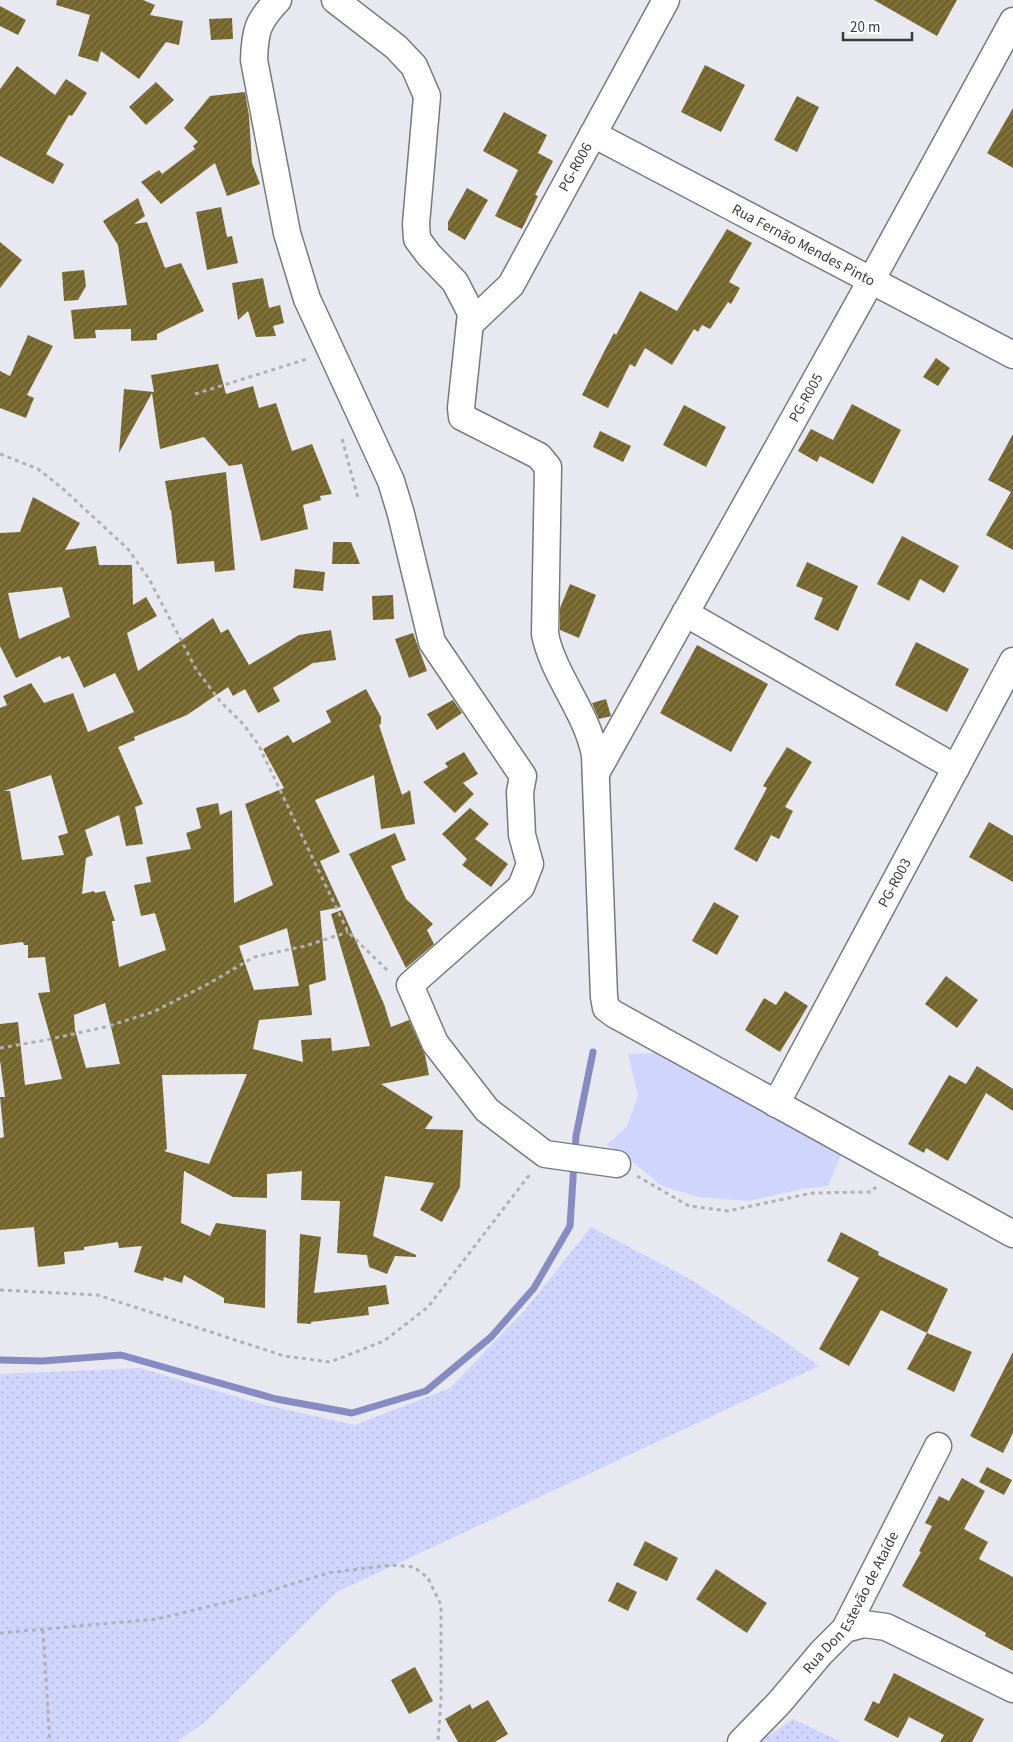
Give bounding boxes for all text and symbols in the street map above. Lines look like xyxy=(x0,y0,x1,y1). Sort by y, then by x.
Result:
scale bar xyxy=(843,10,912,42)
text: 20 m xyxy=(850,17,880,38)
street label: PG-R006 xyxy=(554,139,598,196)
street label: Rua Fernão Mendes Pinto xyxy=(728,199,879,292)
street label: PG-R005 xyxy=(784,369,828,426)
street label: PG-R003 xyxy=(873,854,917,911)
street label: Rua Don Estevão de Ataíde xyxy=(798,1528,904,1678)

